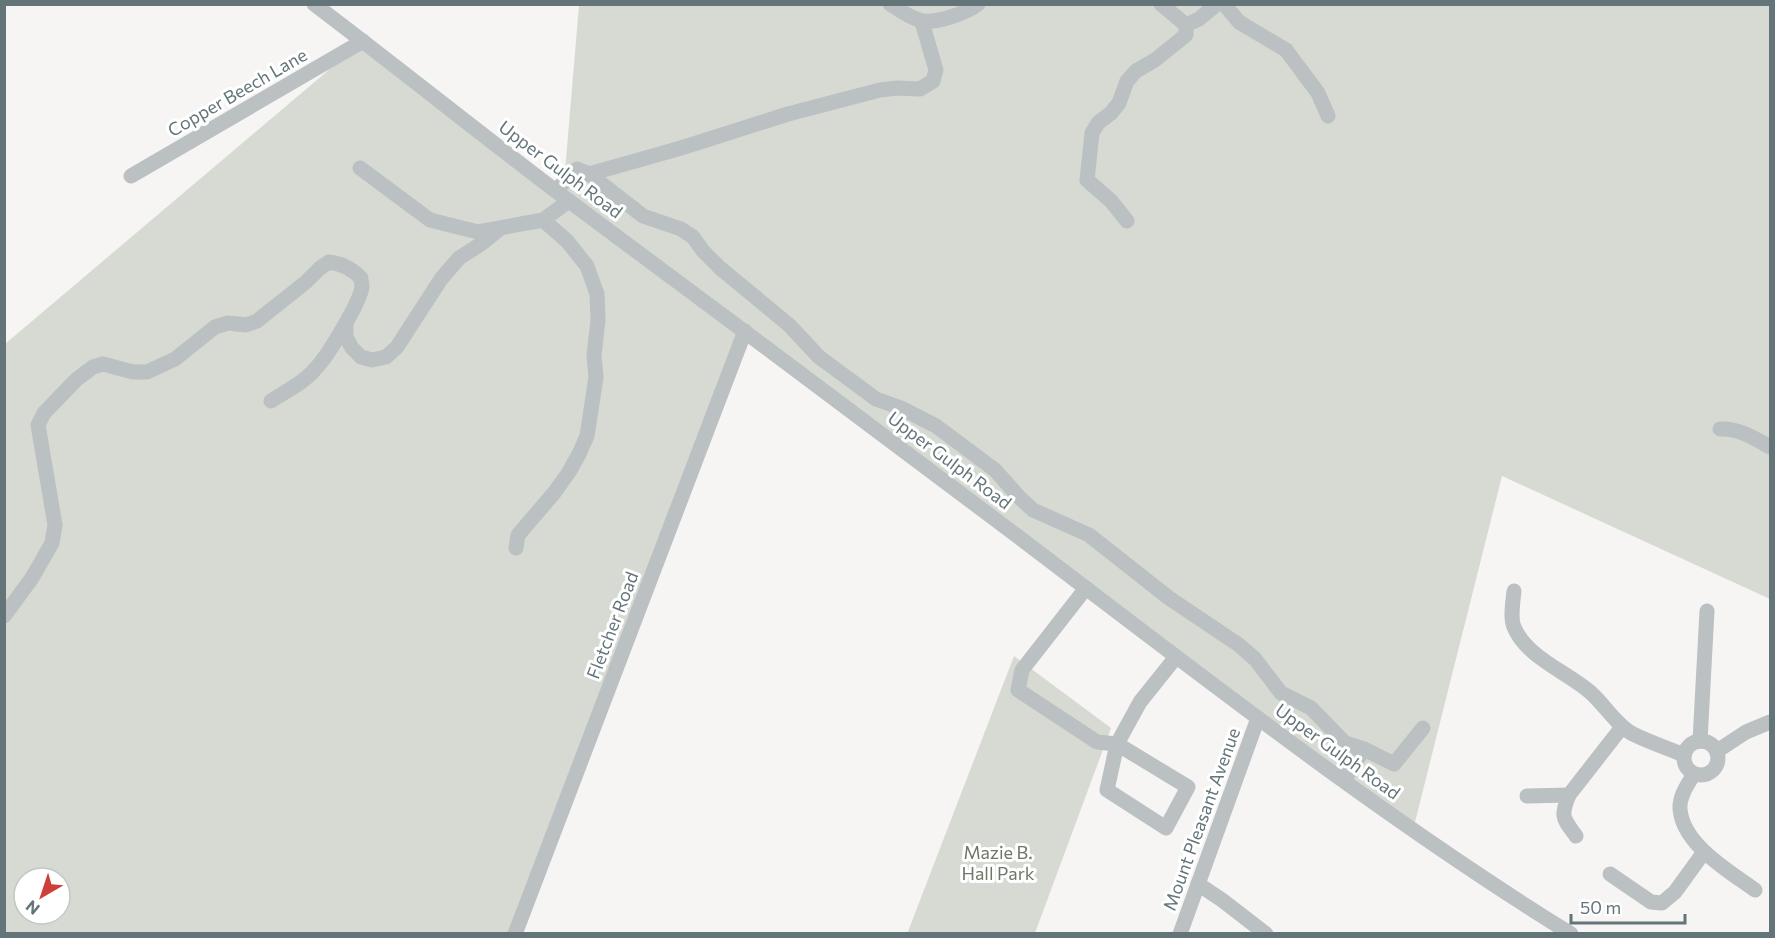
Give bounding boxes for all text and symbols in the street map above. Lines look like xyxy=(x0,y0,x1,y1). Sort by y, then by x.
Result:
street label: Copper Beech Lane xyxy=(163,43,311,141)
street label: Upper Gulph Road xyxy=(495,115,627,223)
street label: Upper Gulph Road xyxy=(884,406,1016,514)
street label: Fletcher Road xyxy=(581,568,643,682)
street label: Upper Gulph Road xyxy=(1271,698,1405,804)
street label: Mount Pleasant Avenue xyxy=(1158,725,1244,913)
park label: Mazie B. Hall Park xyxy=(961,841,1035,884)
north arrow xyxy=(12,866,72,926)
scale bar xyxy=(1571,887,1685,925)
text: 50 m xyxy=(1580,896,1621,918)
text: N xyxy=(22,897,43,919)

